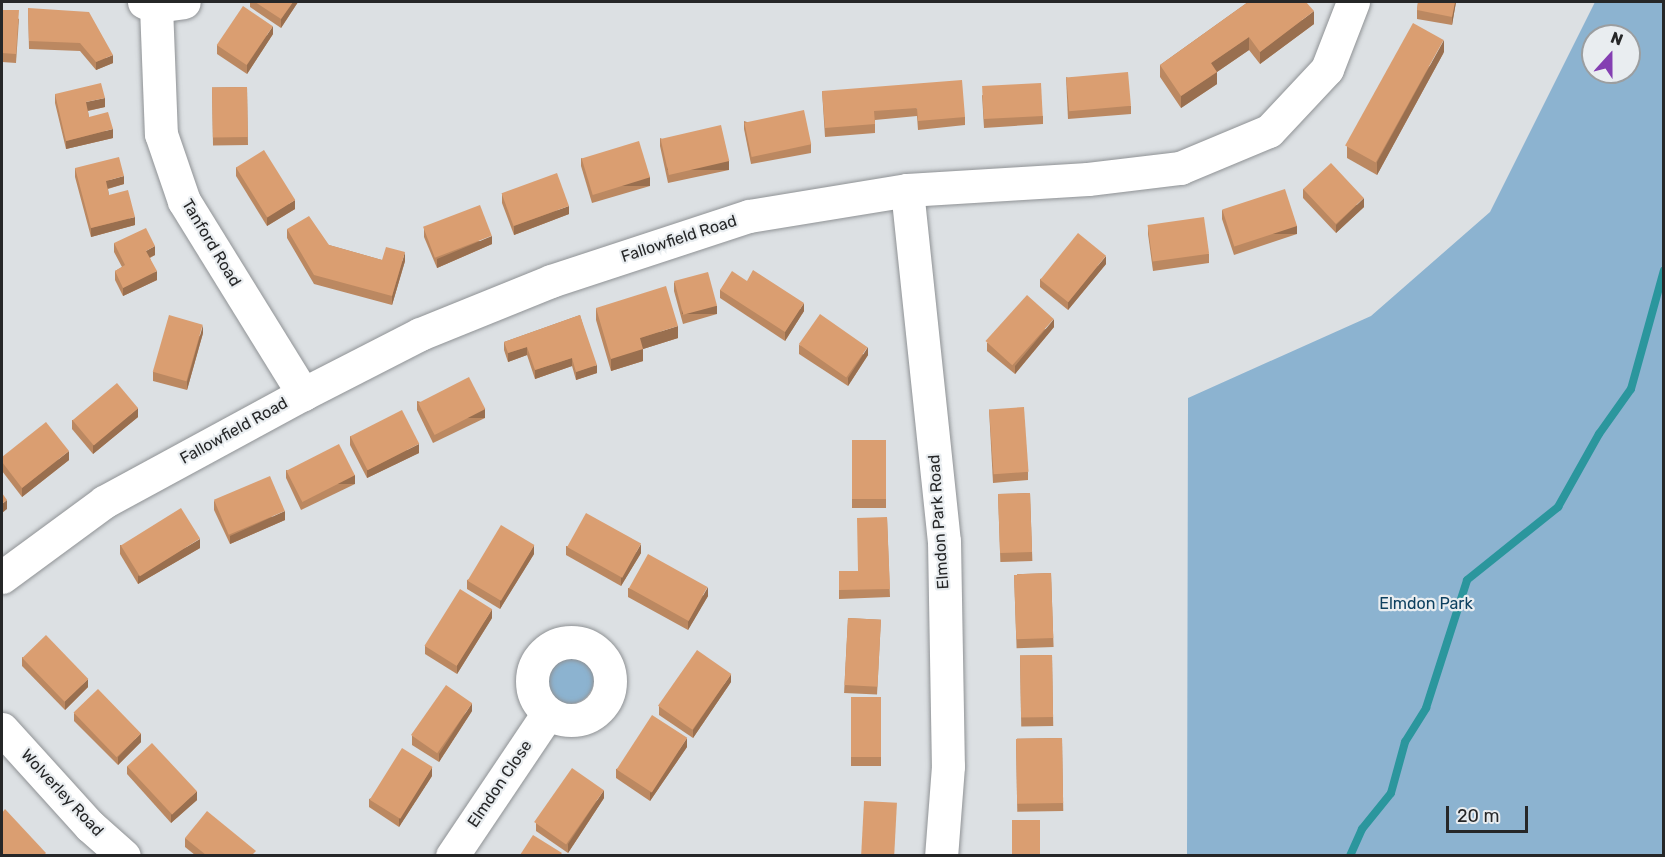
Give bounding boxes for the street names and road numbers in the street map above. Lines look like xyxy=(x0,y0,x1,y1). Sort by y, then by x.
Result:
street label: Tanford Road xyxy=(177,196,245,290)
street label: Fallowfield Road xyxy=(619,211,739,267)
street label: Fallowfield Road xyxy=(177,393,291,469)
street label: Elmdon Park Road xyxy=(925,454,953,590)
street label: Elmdon Close xyxy=(464,737,536,831)
street label: Wolverley Road xyxy=(17,745,107,841)

